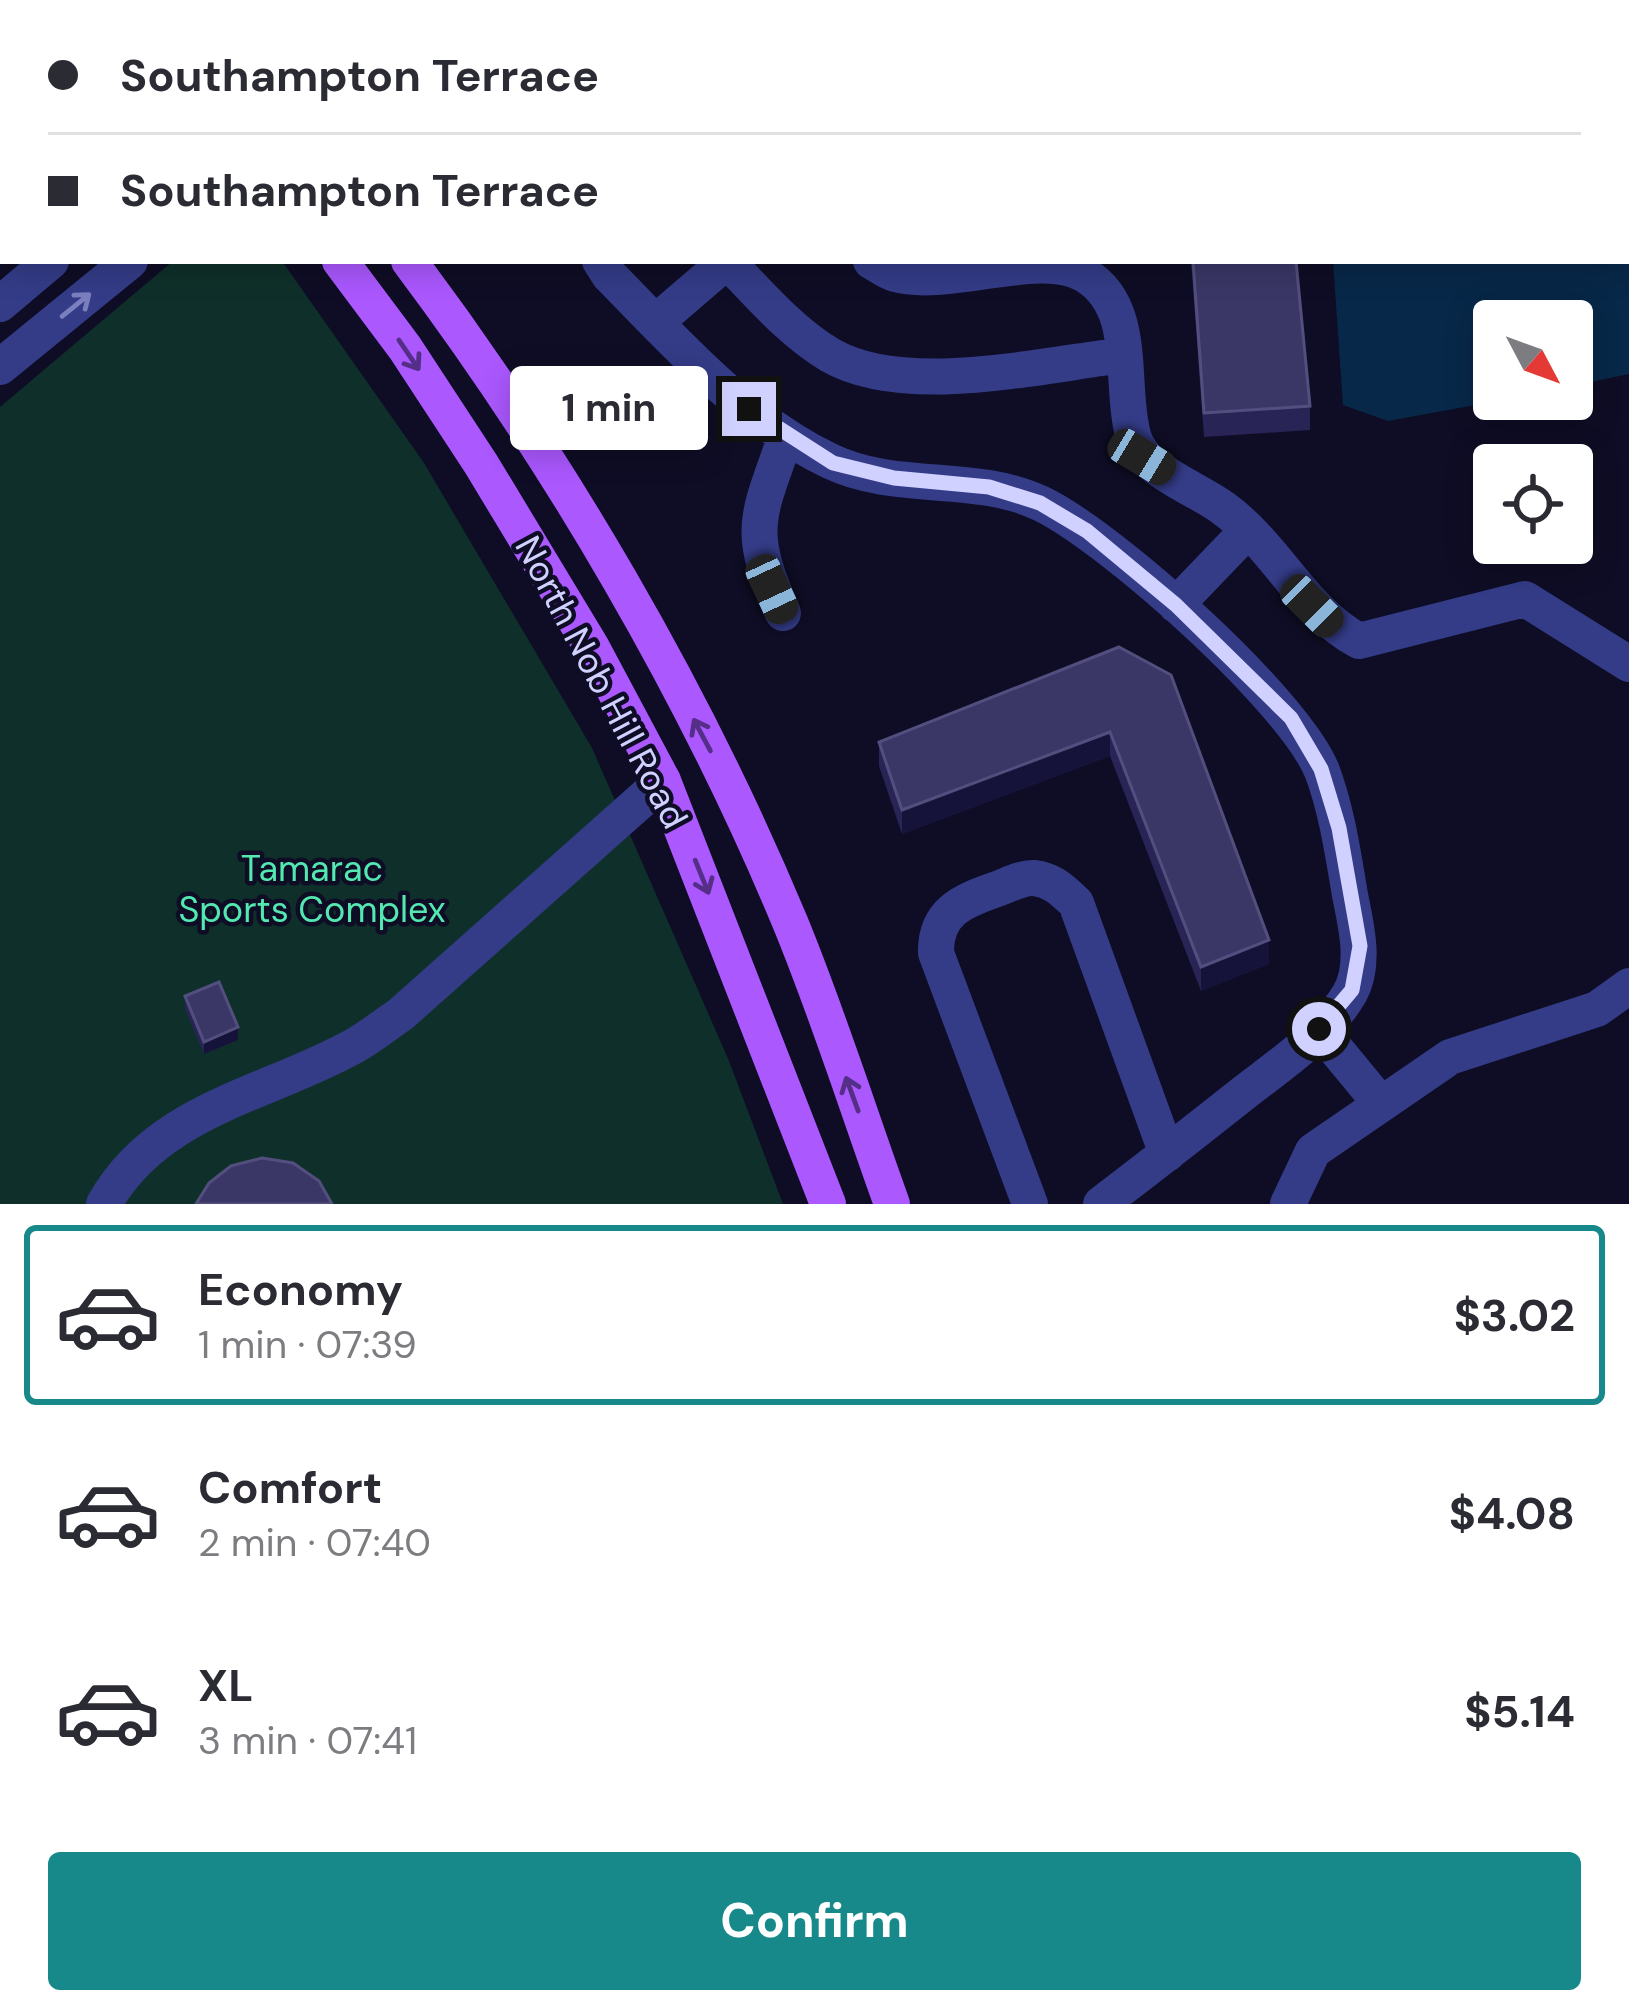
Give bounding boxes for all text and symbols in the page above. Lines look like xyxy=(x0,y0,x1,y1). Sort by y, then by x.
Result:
text: Southampton Terrace xyxy=(120,46,599,105)
text: Southampton Terrace xyxy=(120,161,599,220)
one-way arrow xyxy=(59,292,91,319)
north arrow xyxy=(1473,300,1593,420)
map controls xyxy=(1473,300,1593,564)
one-way arrow xyxy=(396,338,421,372)
callout: 1 min xyxy=(509,367,707,451)
text: 1 min xyxy=(562,382,656,433)
route end xyxy=(722,382,776,436)
car xyxy=(1102,423,1182,491)
button: locate xyxy=(1473,444,1593,564)
street label: North Nob Hill Road xyxy=(505,528,699,837)
car xyxy=(740,549,804,629)
car xyxy=(1274,568,1350,644)
one-way arrow xyxy=(689,717,712,753)
park label: Tamarac Sports Complex xyxy=(178,845,446,933)
one-way arrow xyxy=(693,858,714,895)
route start xyxy=(1292,1002,1346,1056)
one-way arrow xyxy=(840,1076,861,1113)
text: Economy xyxy=(198,1260,403,1319)
icon: car xyxy=(54,1261,162,1369)
text: $3.02 xyxy=(1454,1286,1575,1345)
text: 1 min · 07:39 xyxy=(198,1319,417,1370)
text: Comfort xyxy=(198,1458,382,1517)
icon: car xyxy=(54,1459,162,1567)
text: $4.08 xyxy=(1449,1484,1575,1543)
text: 2 min · 07:40 xyxy=(198,1517,431,1568)
text: XL xyxy=(198,1656,253,1715)
icon: car xyxy=(54,1657,162,1765)
text: $5.14 xyxy=(1464,1682,1575,1741)
text: 3 min · 07:41 xyxy=(198,1715,417,1766)
button: Confirm xyxy=(48,1852,1581,1990)

